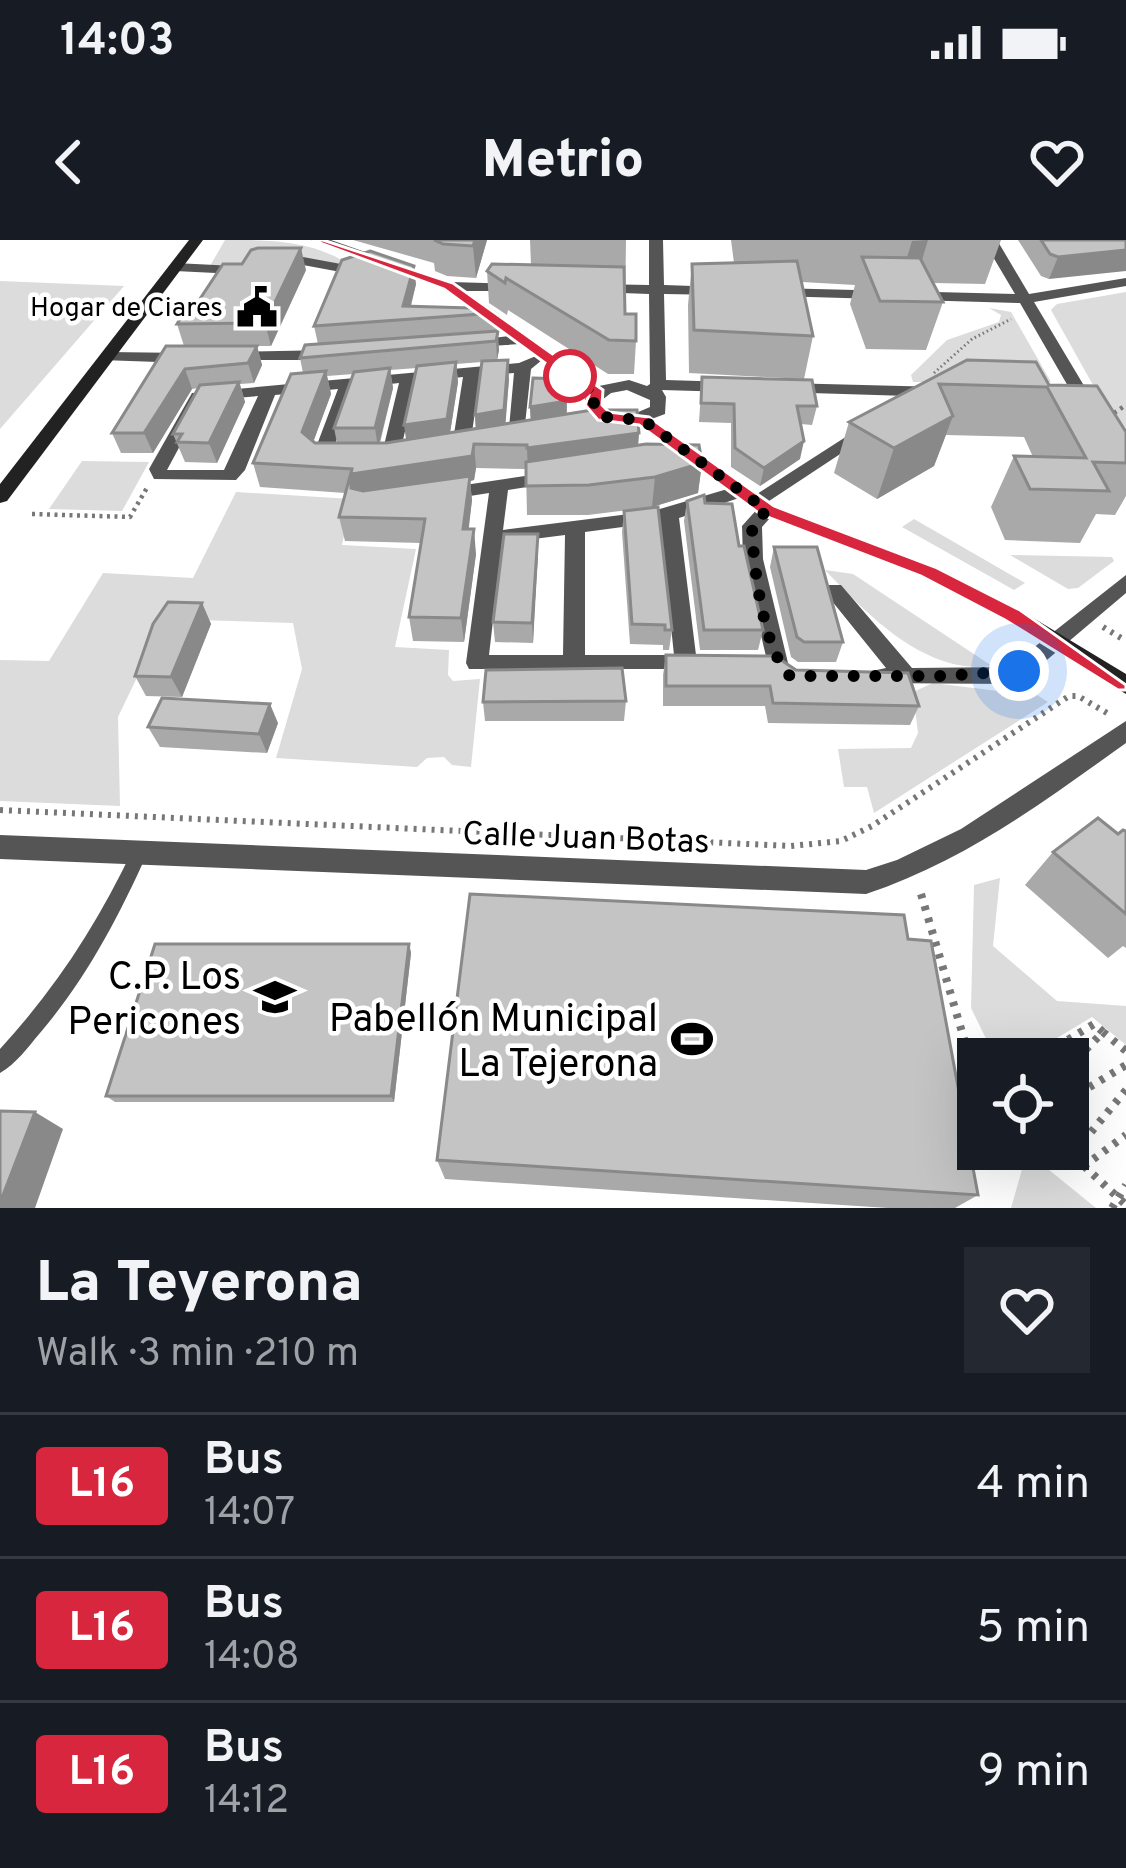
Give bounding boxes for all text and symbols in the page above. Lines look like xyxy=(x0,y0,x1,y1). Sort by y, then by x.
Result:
text: 14:03 xyxy=(60,14,174,71)
text: Metrio xyxy=(482,128,644,197)
icon: back xyxy=(36,129,102,195)
icon: heart xyxy=(1024,129,1090,195)
public building icon: Hogar de Ciares xyxy=(234,284,280,330)
place label: Hogar de Ciares xyxy=(30,292,223,326)
unlabelled marker xyxy=(545,351,595,401)
your location xyxy=(989,641,1049,701)
street label: Calle Juan Botas xyxy=(461,815,710,865)
place label: C.P. Los Pericones xyxy=(67,955,241,1049)
school or university icon: C.P. Los Pericones xyxy=(252,974,298,1020)
place label: Pabellón Municipal La Tejerona xyxy=(329,997,658,1091)
sports icon: Pabellón Municipal La Tejerona xyxy=(669,1016,715,1062)
map controls xyxy=(957,1038,1089,1170)
button: locate xyxy=(957,1038,1089,1170)
button: heart xyxy=(964,1247,1090,1373)
text: La Teyerona xyxy=(36,1250,363,1322)
text: Walk · 3 min · 210 m xyxy=(36,1331,359,1380)
text: Bus xyxy=(204,1433,284,1490)
text: 4 min xyxy=(977,1457,1090,1514)
text: L16 xyxy=(69,1459,135,1512)
text: 14:07 xyxy=(204,1490,295,1539)
text: Bus xyxy=(204,1577,284,1634)
text: 5 min xyxy=(977,1601,1090,1658)
text: L16 xyxy=(69,1603,135,1656)
text: 14:08 xyxy=(204,1634,300,1683)
text: Bus xyxy=(204,1721,284,1778)
text: 9 min xyxy=(978,1745,1090,1802)
text: L16 xyxy=(69,1747,135,1800)
text: 14:12 xyxy=(204,1778,289,1827)

